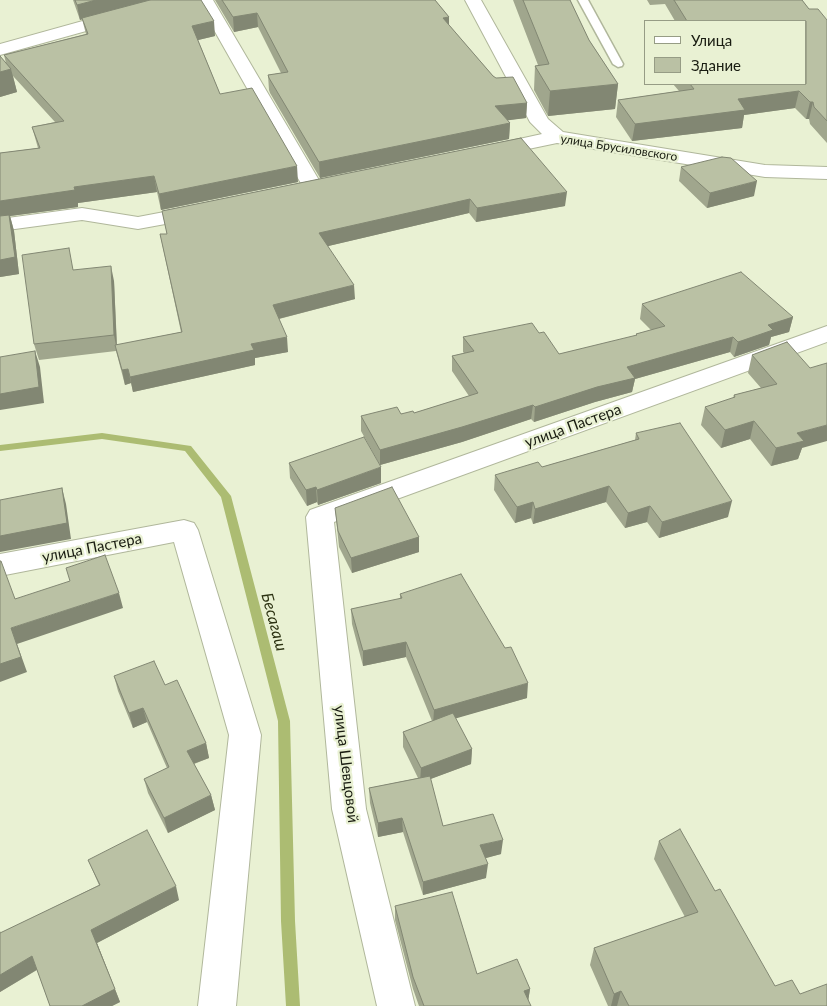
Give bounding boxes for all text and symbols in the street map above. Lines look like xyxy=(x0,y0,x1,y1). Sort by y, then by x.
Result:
legend xyxy=(644,20,807,85)
text: Улица xyxy=(691,31,732,49)
text: Здание xyxy=(691,56,741,74)
street label: улица Брусиловского xyxy=(560,132,678,164)
street label: улица Пастера xyxy=(522,400,624,452)
street label: улица Пастера xyxy=(41,530,143,566)
water label: Бесагаш xyxy=(257,591,291,653)
street label: улица Шевцовой xyxy=(330,704,362,824)

